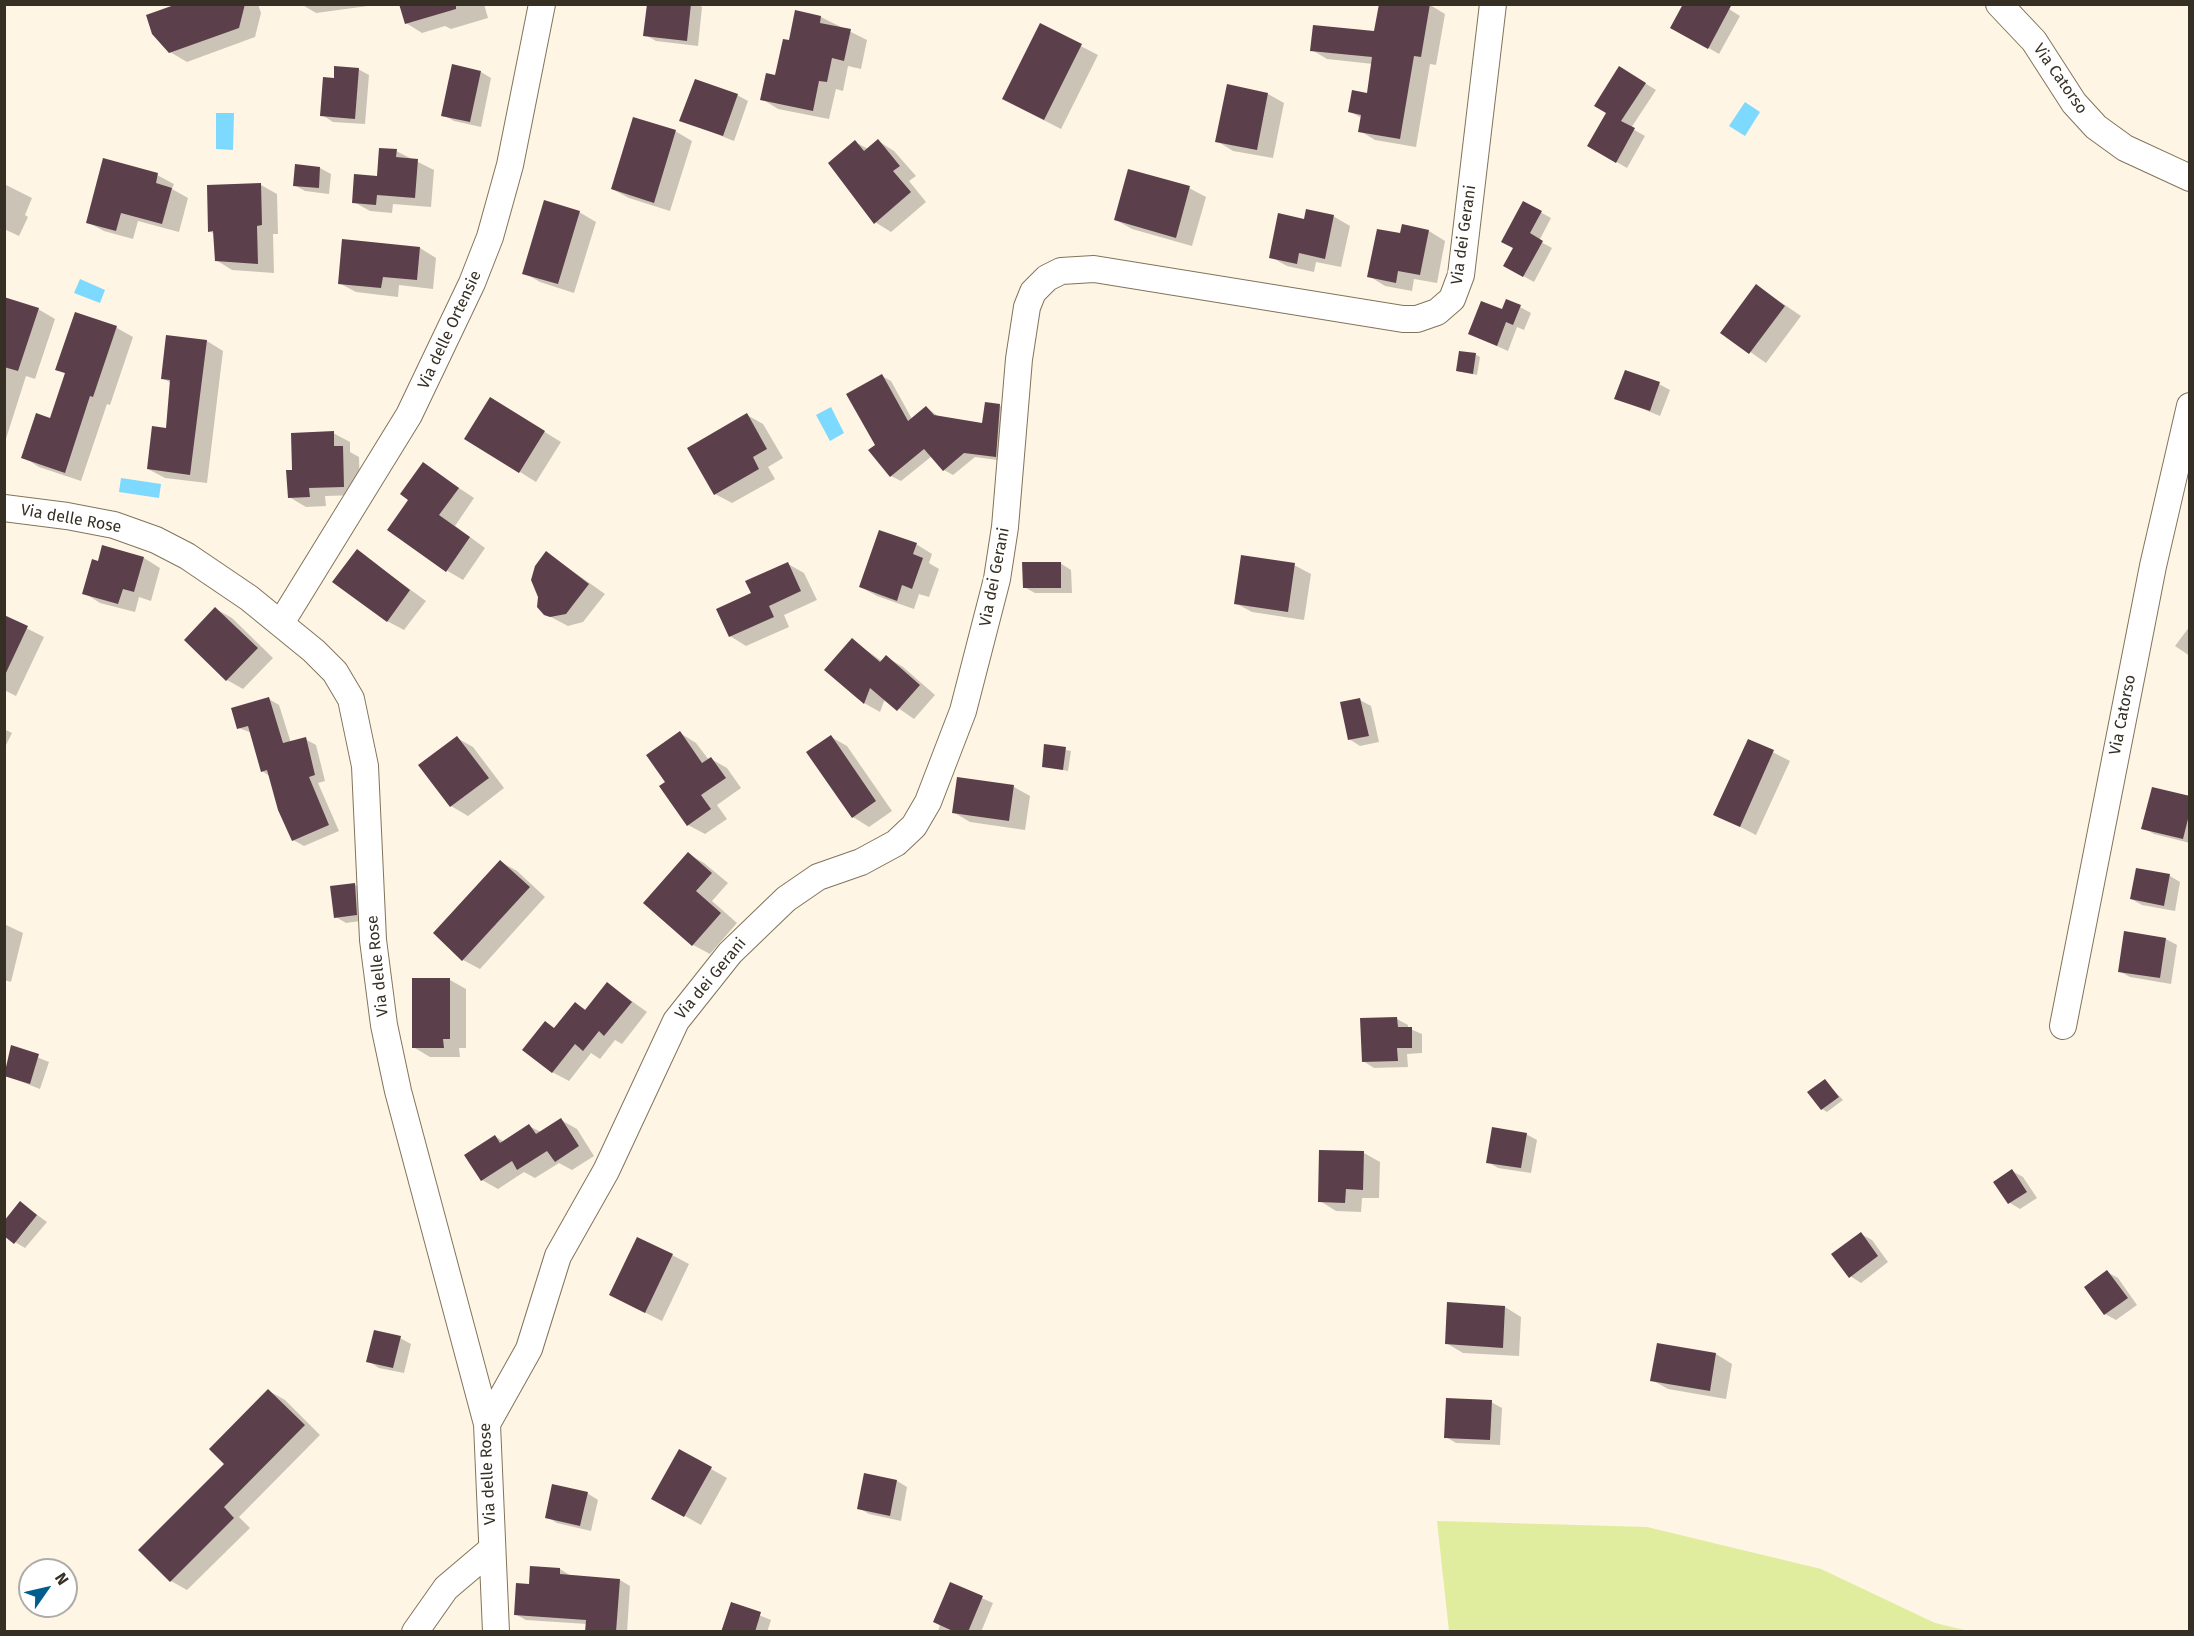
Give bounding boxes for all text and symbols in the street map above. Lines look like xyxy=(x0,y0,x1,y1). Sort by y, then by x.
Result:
street label: Via Catorso xyxy=(2029,40,2091,118)
street label: Via dei Gerani xyxy=(1448,184,1480,286)
street label: Via delle Ortensie xyxy=(414,268,486,392)
street label: Via delle Rose xyxy=(19,501,123,537)
street label: Via dei Gerani xyxy=(976,526,1014,628)
street label: Via Catorso xyxy=(2106,673,2140,757)
street label: Via delle Rose xyxy=(363,914,393,1018)
street label: Via dei Gerani xyxy=(671,934,751,1024)
street label: Via delle Rose xyxy=(476,1423,500,1525)
north arrow xyxy=(18,1558,78,1618)
text: N xyxy=(51,1569,73,1588)

